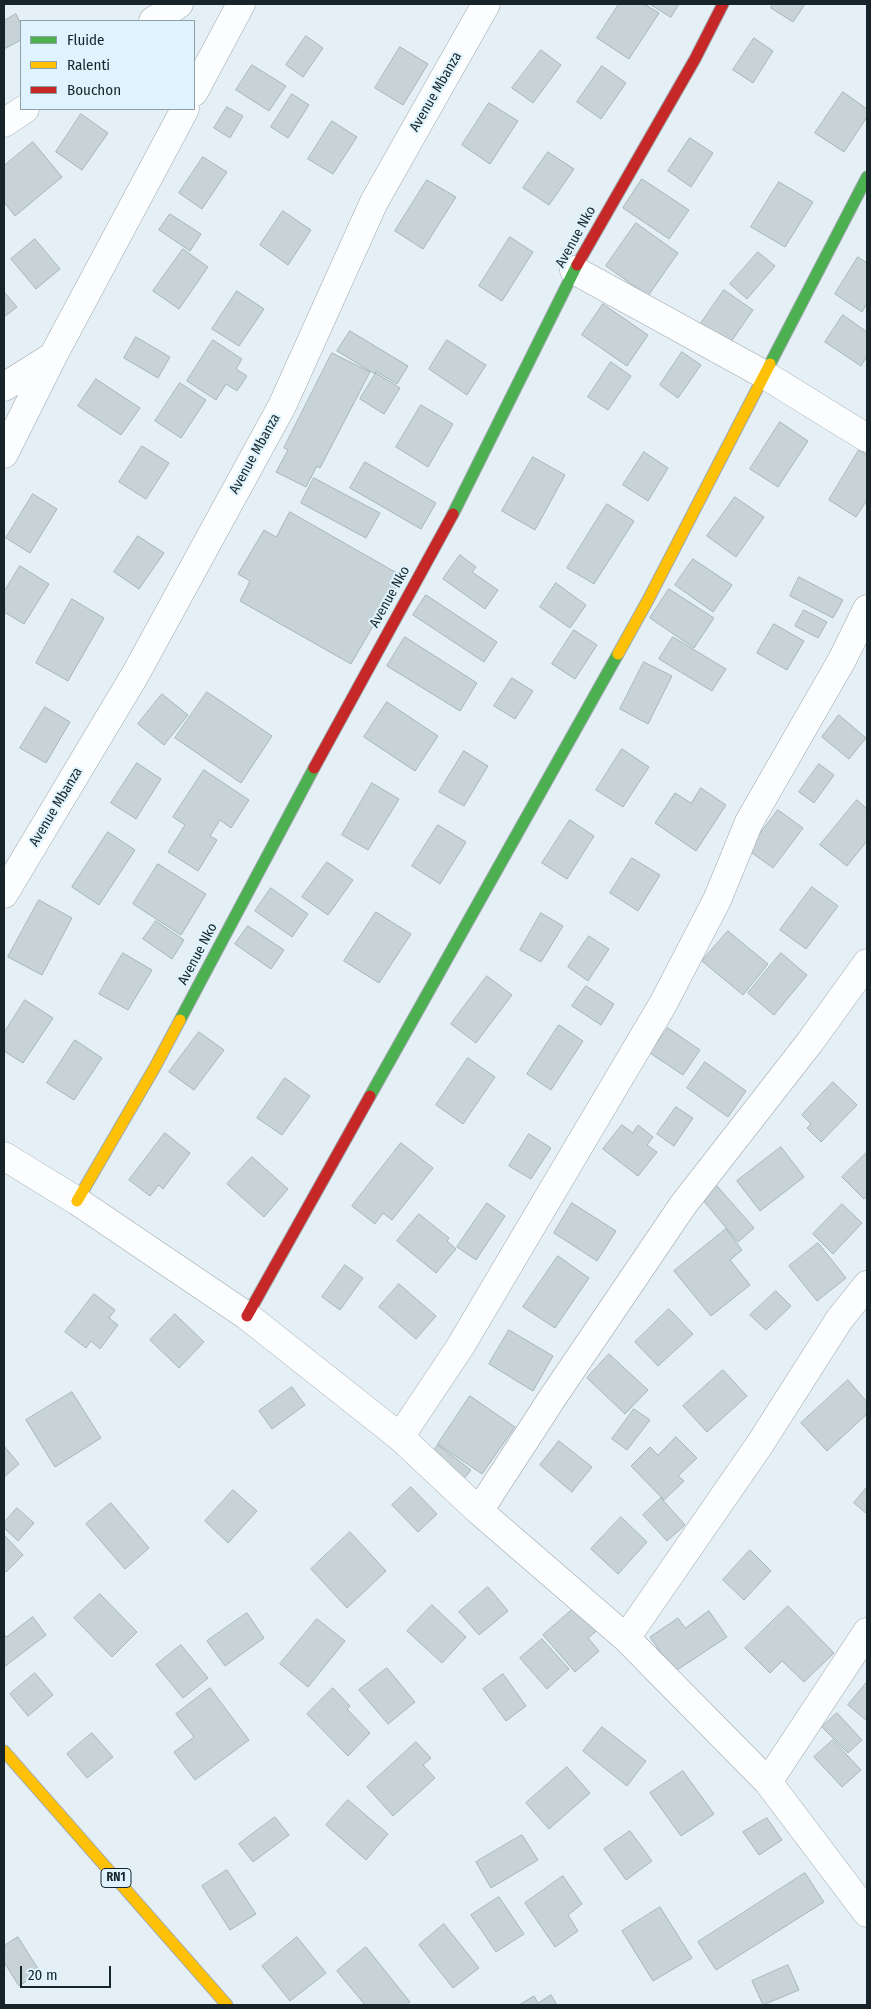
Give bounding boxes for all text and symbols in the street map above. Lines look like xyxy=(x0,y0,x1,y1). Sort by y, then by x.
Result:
legend xyxy=(20,20,195,110)
text: Fluide xyxy=(67,31,104,49)
street label: Avenue Mbanza xyxy=(406,49,466,135)
text: Ralenti xyxy=(67,56,110,74)
text: Bouchon xyxy=(67,81,121,99)
street label: Avenue Nko xyxy=(552,203,600,271)
street label: Avenue Mbanza xyxy=(226,411,284,497)
street label: Avenue Nko xyxy=(366,563,414,631)
street label: Avenue Mbanza xyxy=(26,764,86,850)
street label: Avenue Nko xyxy=(175,920,221,988)
road number: RN1 xyxy=(101,1869,131,1888)
scale bar xyxy=(22,1956,114,1988)
text: 20 m xyxy=(28,1966,58,1984)

